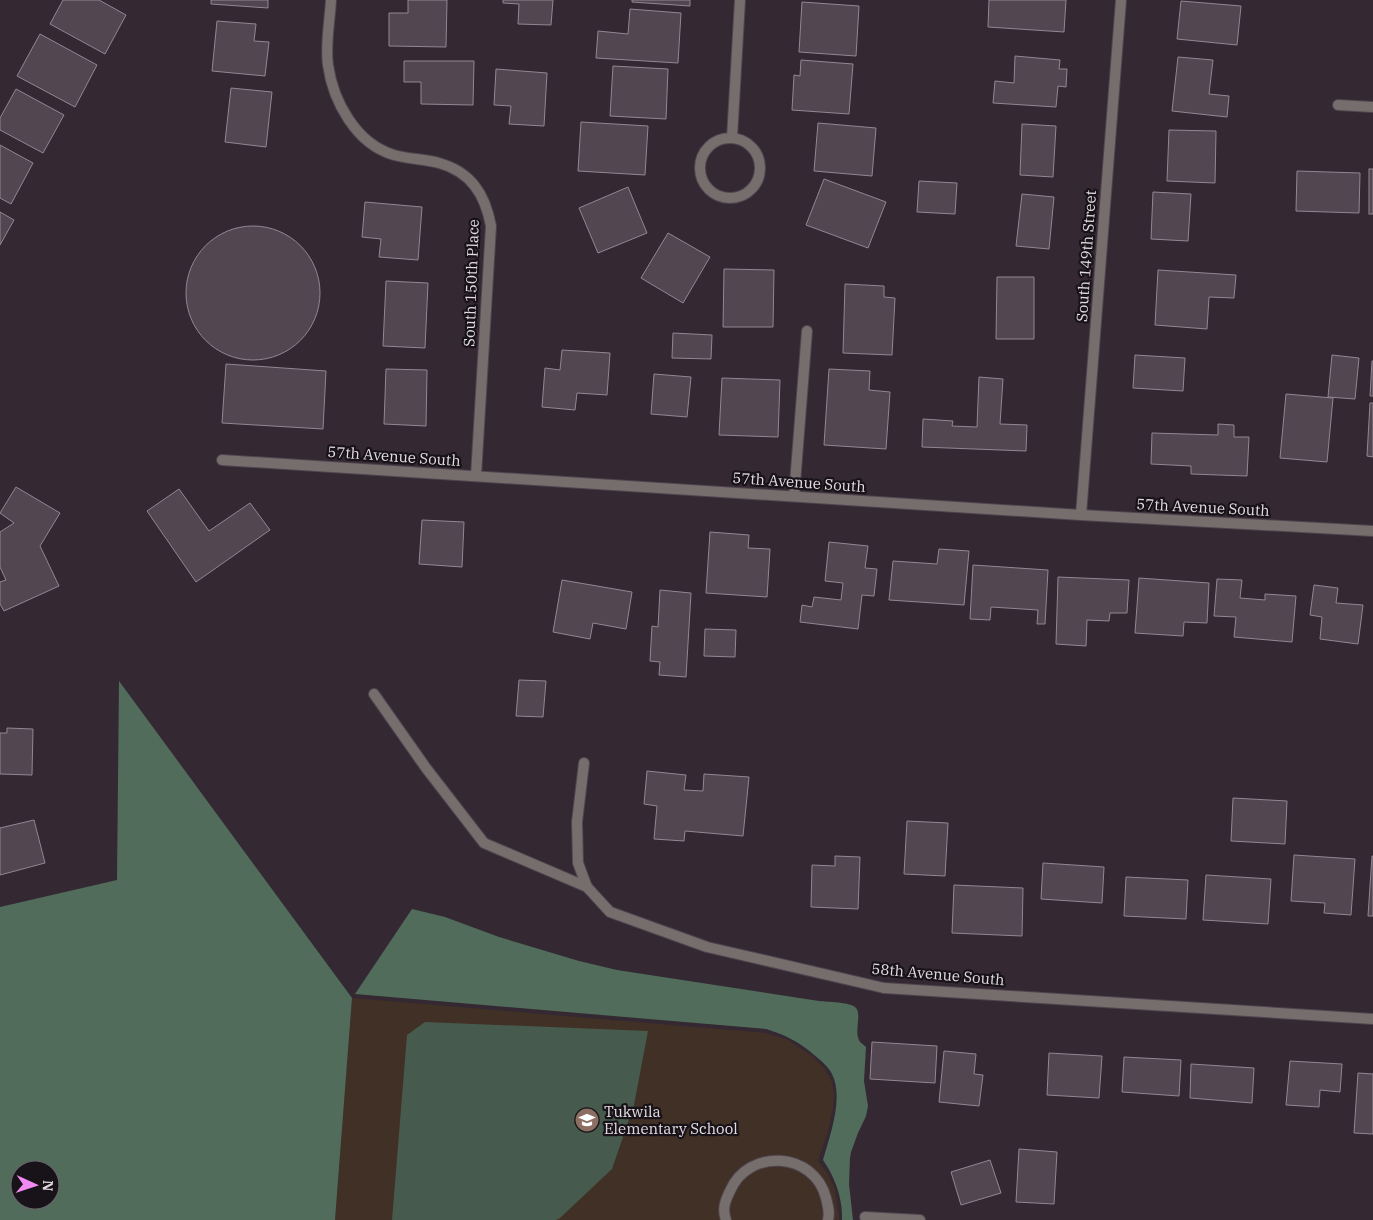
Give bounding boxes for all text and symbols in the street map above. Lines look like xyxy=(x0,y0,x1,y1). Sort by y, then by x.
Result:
street label: South 149th Street xyxy=(1072,190,1100,322)
street label: South 150th Place xyxy=(459,219,483,347)
street label: 57th Avenue South xyxy=(327,442,461,470)
street label: 57th Avenue South xyxy=(732,468,866,496)
street label: 57th Avenue South xyxy=(1136,494,1270,520)
street label: 58th Avenue South xyxy=(871,959,1005,989)
place label: Tukwila Elementary School xyxy=(604,1102,738,1138)
school or university icon: Tukwila Elementary School xyxy=(574,1107,600,1133)
north arrow xyxy=(10,1160,60,1210)
text: N xyxy=(39,1180,57,1192)

